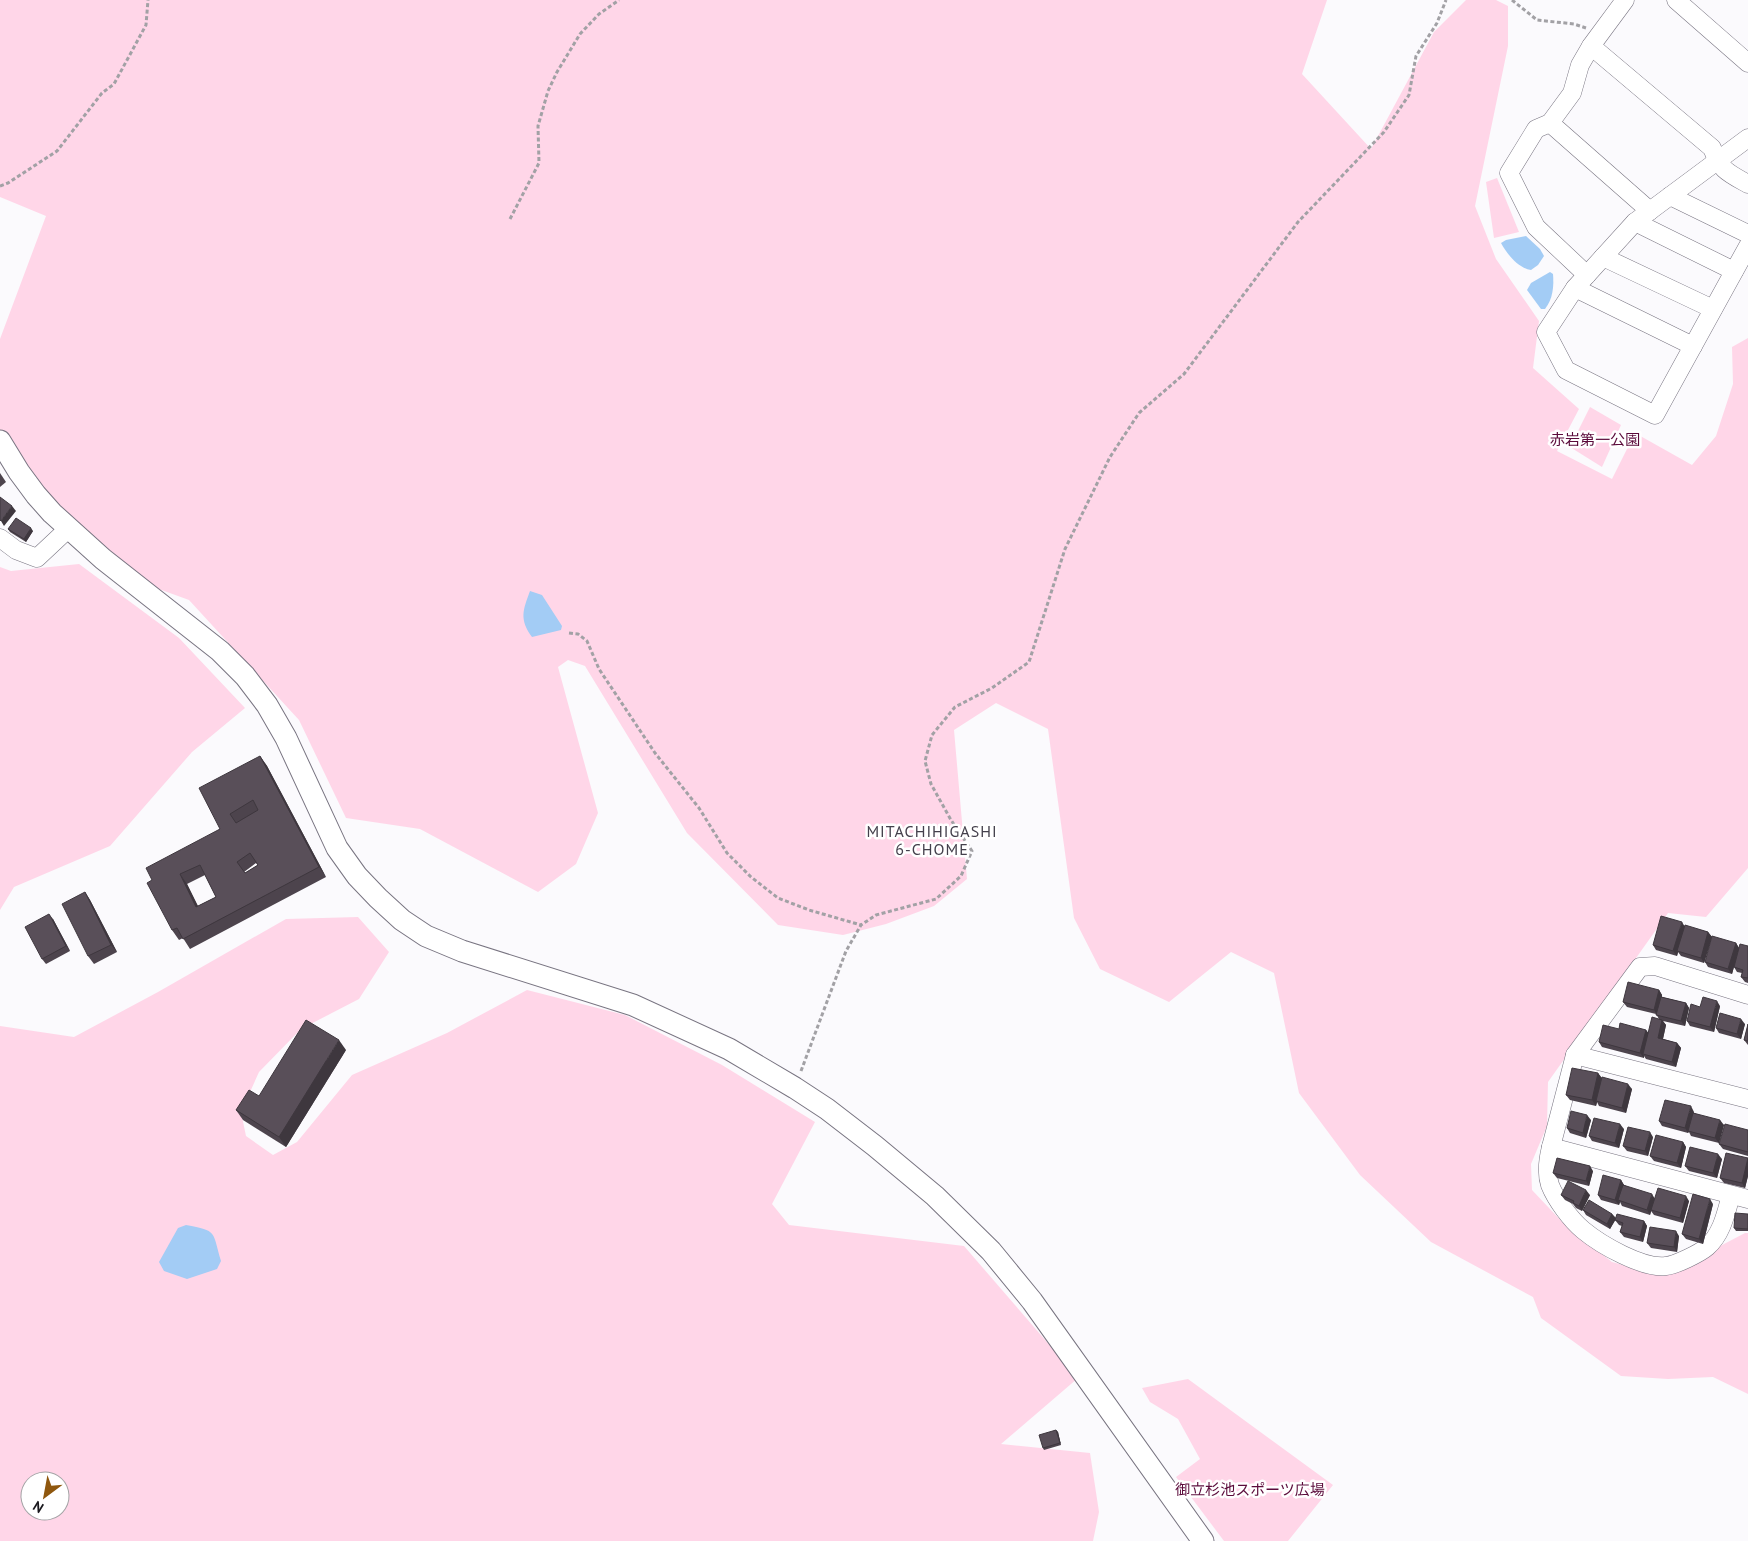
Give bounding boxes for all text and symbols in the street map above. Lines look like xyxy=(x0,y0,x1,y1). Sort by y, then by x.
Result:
park label: 赤岩第一公園 xyxy=(1550,430,1640,449)
district label: MITACHIHIGASHI 6-CHOME xyxy=(866,821,998,859)
north arrow xyxy=(20,1471,70,1521)
park label: 御立杉池スポーツ広場 xyxy=(1175,1480,1325,1499)
text: N xyxy=(29,1497,47,1517)

